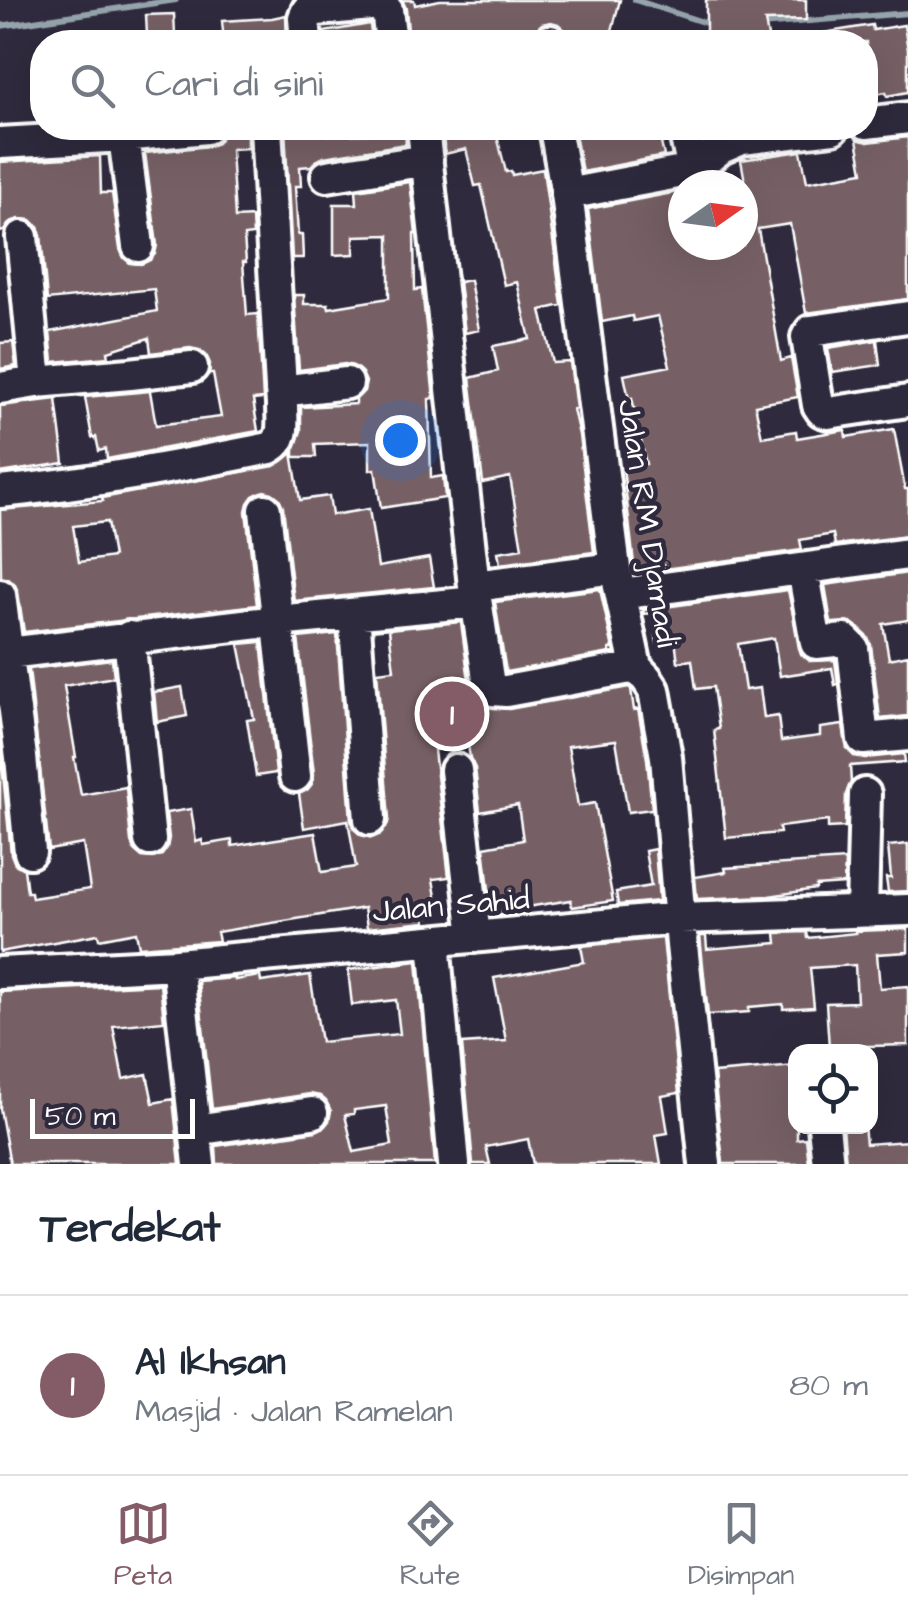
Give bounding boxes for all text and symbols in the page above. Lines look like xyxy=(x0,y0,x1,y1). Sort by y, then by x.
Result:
search box xyxy=(30,30,878,140)
icon: search xyxy=(65,58,120,113)
text: Cari di sini xyxy=(145,59,323,111)
north arrow xyxy=(668,170,758,260)
street label: Jalan RM Djamadi xyxy=(606,396,689,651)
your location xyxy=(375,415,426,466)
pin: 1 xyxy=(420,676,484,752)
street label: Jalan Sahid xyxy=(371,876,531,935)
map controls xyxy=(788,1044,878,1134)
button: locate xyxy=(788,1044,878,1134)
scale bar xyxy=(30,1094,195,1138)
text: 50 m xyxy=(45,1097,116,1136)
text: Terdekat xyxy=(40,1200,220,1258)
text: Al Ikhsan xyxy=(135,1337,286,1389)
text: 1 xyxy=(70,1363,75,1408)
text: 80 m xyxy=(789,1363,868,1408)
text: Masjid · Jalan Ramelan xyxy=(135,1389,453,1434)
tab: Peta xyxy=(114,1496,172,1595)
tab: Rute xyxy=(400,1496,460,1595)
tab: Disimpan xyxy=(688,1496,794,1595)

